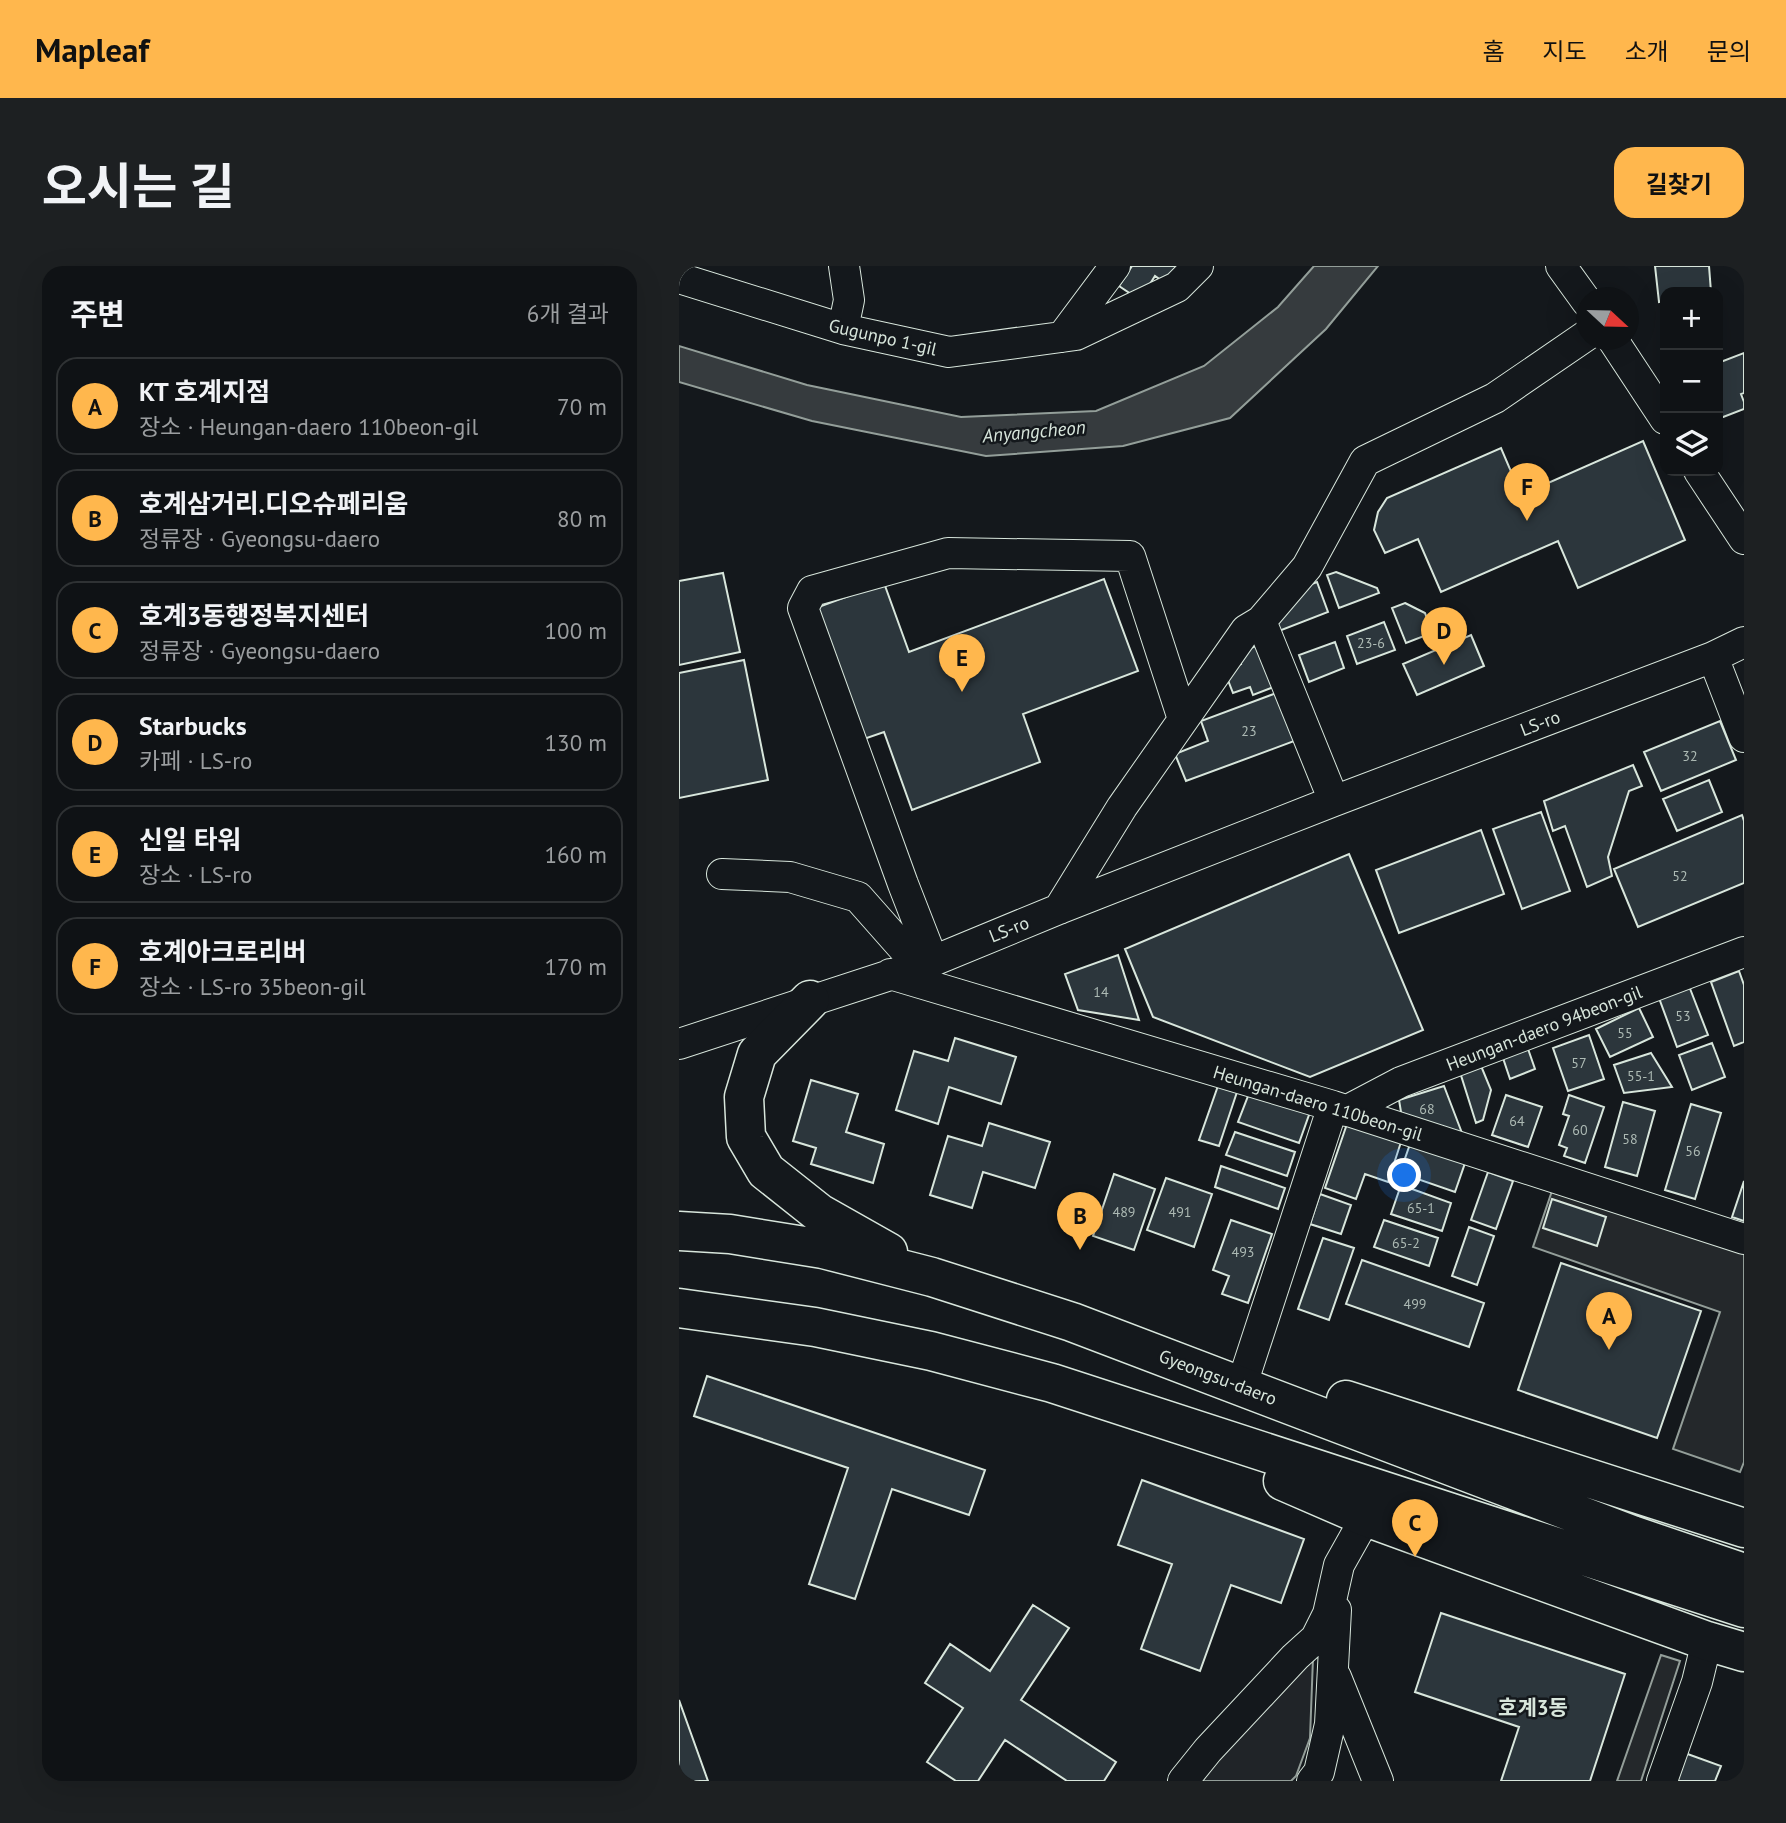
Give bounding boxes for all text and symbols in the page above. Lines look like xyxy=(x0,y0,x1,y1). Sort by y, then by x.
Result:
text: Mapleaf xyxy=(35,28,149,71)
text: 홈 xyxy=(1482,36,1504,67)
text: 지도 xyxy=(1542,36,1587,67)
text: 소개 xyxy=(1625,36,1669,67)
text: 문의 xyxy=(1707,36,1751,67)
button: 길찾기 xyxy=(1614,147,1744,218)
text: 오시는 길 xyxy=(42,154,235,218)
north arrow xyxy=(1576,287,1639,350)
map controls xyxy=(1660,287,1723,476)
button: + xyxy=(1660,287,1723,350)
text: 주변 xyxy=(70,294,125,333)
text: 6개 결과 xyxy=(527,299,609,328)
street label: Gugunpo 1-gil xyxy=(827,313,940,361)
button: − xyxy=(1660,350,1723,413)
text: KT 호계지점 xyxy=(139,375,270,408)
text: A xyxy=(88,392,102,421)
text: 70 m xyxy=(557,392,607,421)
text: 장소 · Heungan-daero 110beon-gil xyxy=(139,412,478,441)
button: layers xyxy=(1660,413,1723,476)
water label: Anyangcheon xyxy=(980,415,1087,448)
pin: F xyxy=(1504,463,1550,521)
text: 호계삼거리.디오슈페리움 xyxy=(139,487,409,520)
text: B xyxy=(88,504,102,533)
text: 80 m xyxy=(557,504,607,533)
text: 정류장 · Gyeongsu-daero xyxy=(139,524,380,553)
text: 호계3동행정복지센터 xyxy=(139,599,369,632)
pin: D xyxy=(1421,607,1467,665)
text: C xyxy=(89,616,101,645)
text: 100 m xyxy=(545,616,607,645)
pin: E xyxy=(939,634,985,692)
house number: 23-6 xyxy=(1357,634,1385,652)
text: 정류장 · Gyeongsu-daero xyxy=(139,636,380,665)
street label: LS-ro xyxy=(1517,705,1563,741)
text: Starbucks xyxy=(139,709,247,742)
house number: 23 xyxy=(1241,722,1257,740)
text: D xyxy=(88,728,102,757)
text: 130 m xyxy=(545,728,607,757)
text: 카페 · LS-ro xyxy=(139,746,252,775)
house number: 32 xyxy=(1682,747,1698,765)
text: 신일 타워 xyxy=(139,823,241,856)
text: E xyxy=(89,840,101,869)
text: 160 m xyxy=(545,840,607,869)
text: 장소 · LS-ro xyxy=(139,860,252,889)
house number: 52 xyxy=(1672,867,1688,885)
street label: LS-ro xyxy=(986,911,1032,947)
text: 호계아크로리버 xyxy=(139,935,306,968)
text: F xyxy=(89,952,101,981)
text: 170 m xyxy=(545,952,607,981)
text: 장소 · LS-ro 35beon-gil xyxy=(139,972,366,1001)
street label: Heungan-daero 94beon-gil xyxy=(1443,980,1646,1076)
house number: 14 xyxy=(1093,983,1109,1001)
house number: 53 xyxy=(1675,1007,1691,1025)
house number: 55 xyxy=(1617,1024,1633,1042)
house number: 57 xyxy=(1571,1054,1587,1072)
street label: Heungan-daero 110beon-gil xyxy=(1210,1060,1426,1146)
house number: 55-1 xyxy=(1627,1067,1655,1085)
house number: 68 xyxy=(1419,1100,1435,1118)
house number: 64 xyxy=(1509,1112,1525,1130)
house number: 60 xyxy=(1572,1121,1588,1139)
house number: 58 xyxy=(1622,1130,1638,1148)
house number: 56 xyxy=(1685,1142,1701,1160)
your location xyxy=(1387,1158,1421,1192)
pin: B xyxy=(1057,1192,1103,1250)
house number: 65-1 xyxy=(1407,1199,1435,1217)
house number: 489 xyxy=(1113,1203,1135,1221)
house number: 491 xyxy=(1169,1203,1191,1221)
house number: 65-2 xyxy=(1392,1234,1420,1252)
house number: 493 xyxy=(1232,1243,1254,1261)
pin: A xyxy=(1586,1292,1632,1350)
house number: 499 xyxy=(1404,1295,1426,1313)
street label: Gyeongsu-daero xyxy=(1156,1344,1280,1410)
pin: C xyxy=(1392,1499,1438,1557)
district label: 호계3동 xyxy=(1498,1694,1568,1721)

